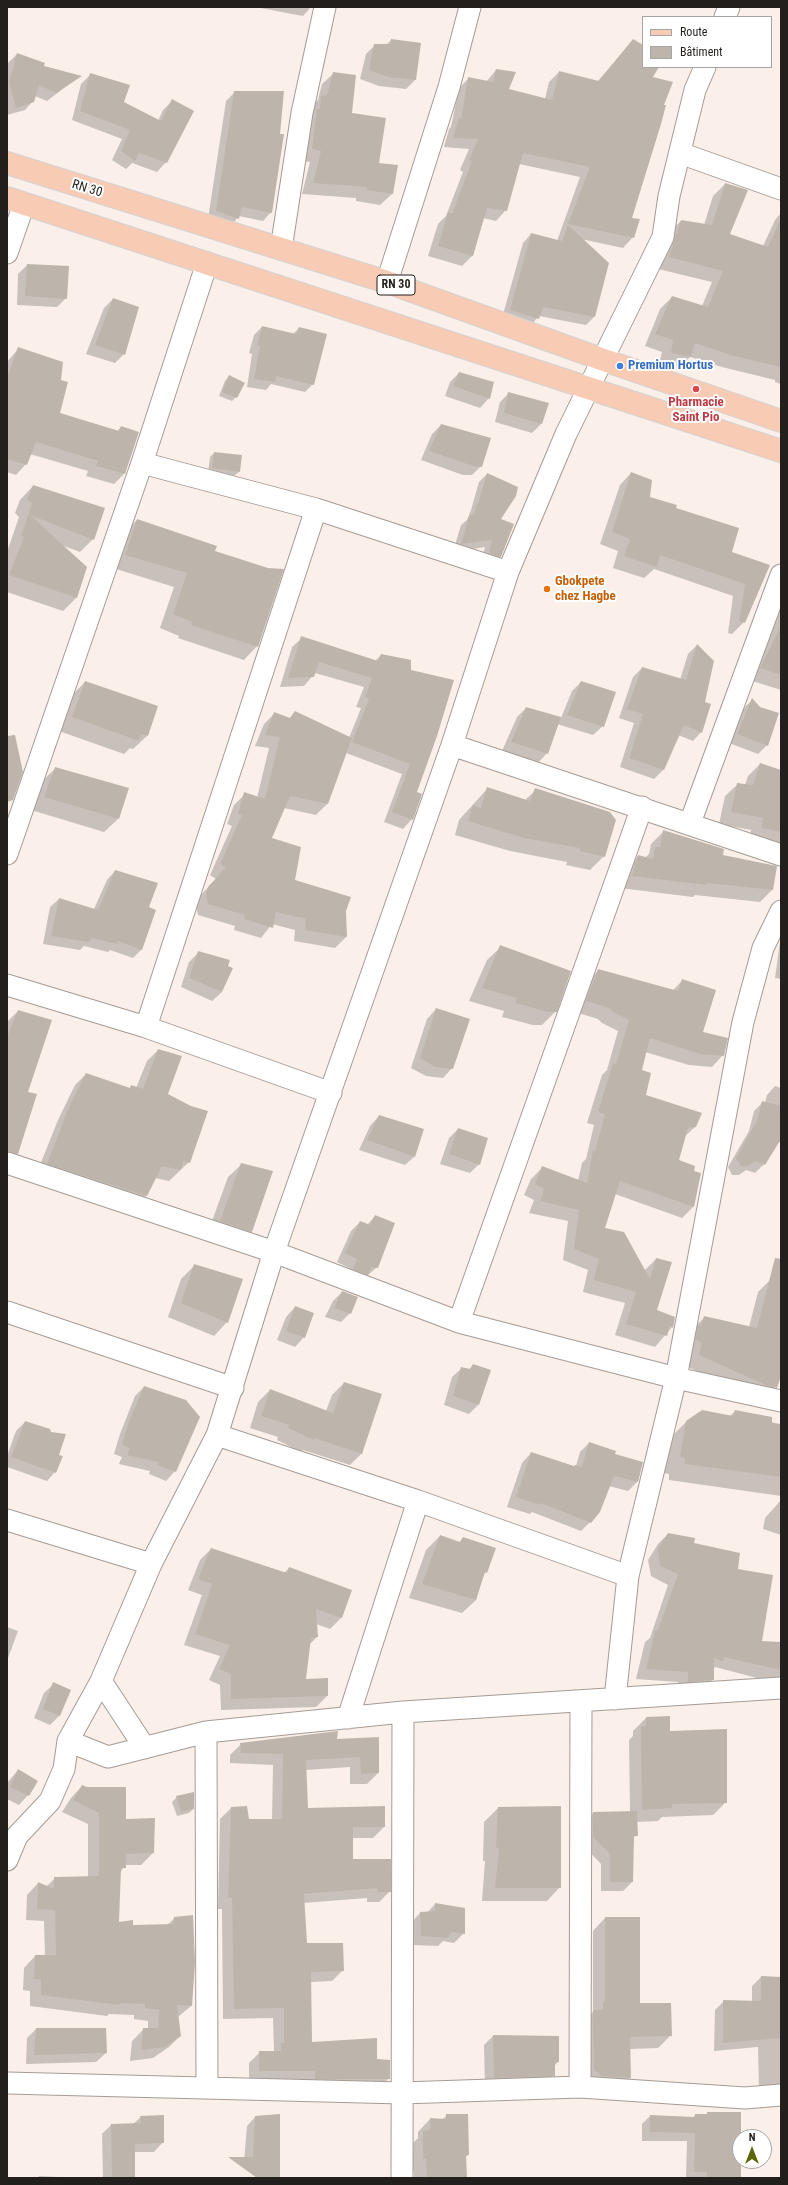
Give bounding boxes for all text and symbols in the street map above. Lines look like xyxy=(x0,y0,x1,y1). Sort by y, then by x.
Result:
legend xyxy=(642,16,772,68)
text: Route xyxy=(680,25,707,39)
text: Bâtiment xyxy=(680,45,723,59)
street label: RN 30 xyxy=(70,177,104,201)
road number: RN 30 xyxy=(377,275,415,295)
place label: Premium Hortus xyxy=(628,358,713,374)
marker: Premium Hortus xyxy=(615,361,625,371)
marker: Pharmacie Saint Pio xyxy=(691,384,701,394)
place label: Pharmacie Saint Pio xyxy=(668,395,724,426)
place label: Gbokpete chez Hagbe xyxy=(555,574,616,605)
marker: Gbokpete chez Hagbe xyxy=(542,584,552,594)
north arrow xyxy=(732,2129,772,2169)
text: N xyxy=(749,2131,755,2144)

